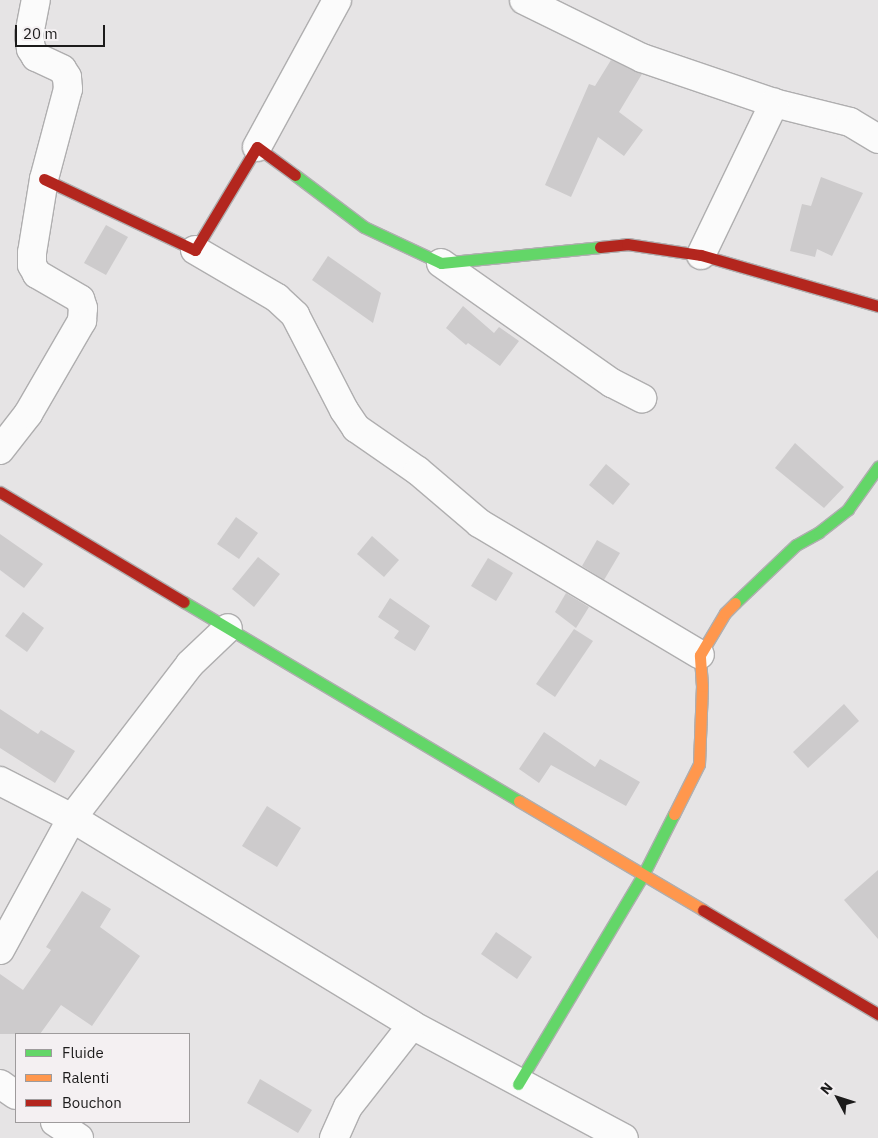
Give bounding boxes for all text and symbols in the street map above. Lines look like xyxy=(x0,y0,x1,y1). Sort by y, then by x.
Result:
scale bar xyxy=(18,15,108,47)
text: 20 m xyxy=(23,24,58,43)
legend xyxy=(15,1033,190,1123)
text: Fluide xyxy=(62,1043,104,1062)
text: Ralenti xyxy=(62,1068,109,1087)
north arrow xyxy=(813,1073,863,1123)
text: N xyxy=(816,1079,837,1098)
text: Bouchon xyxy=(62,1093,122,1112)

